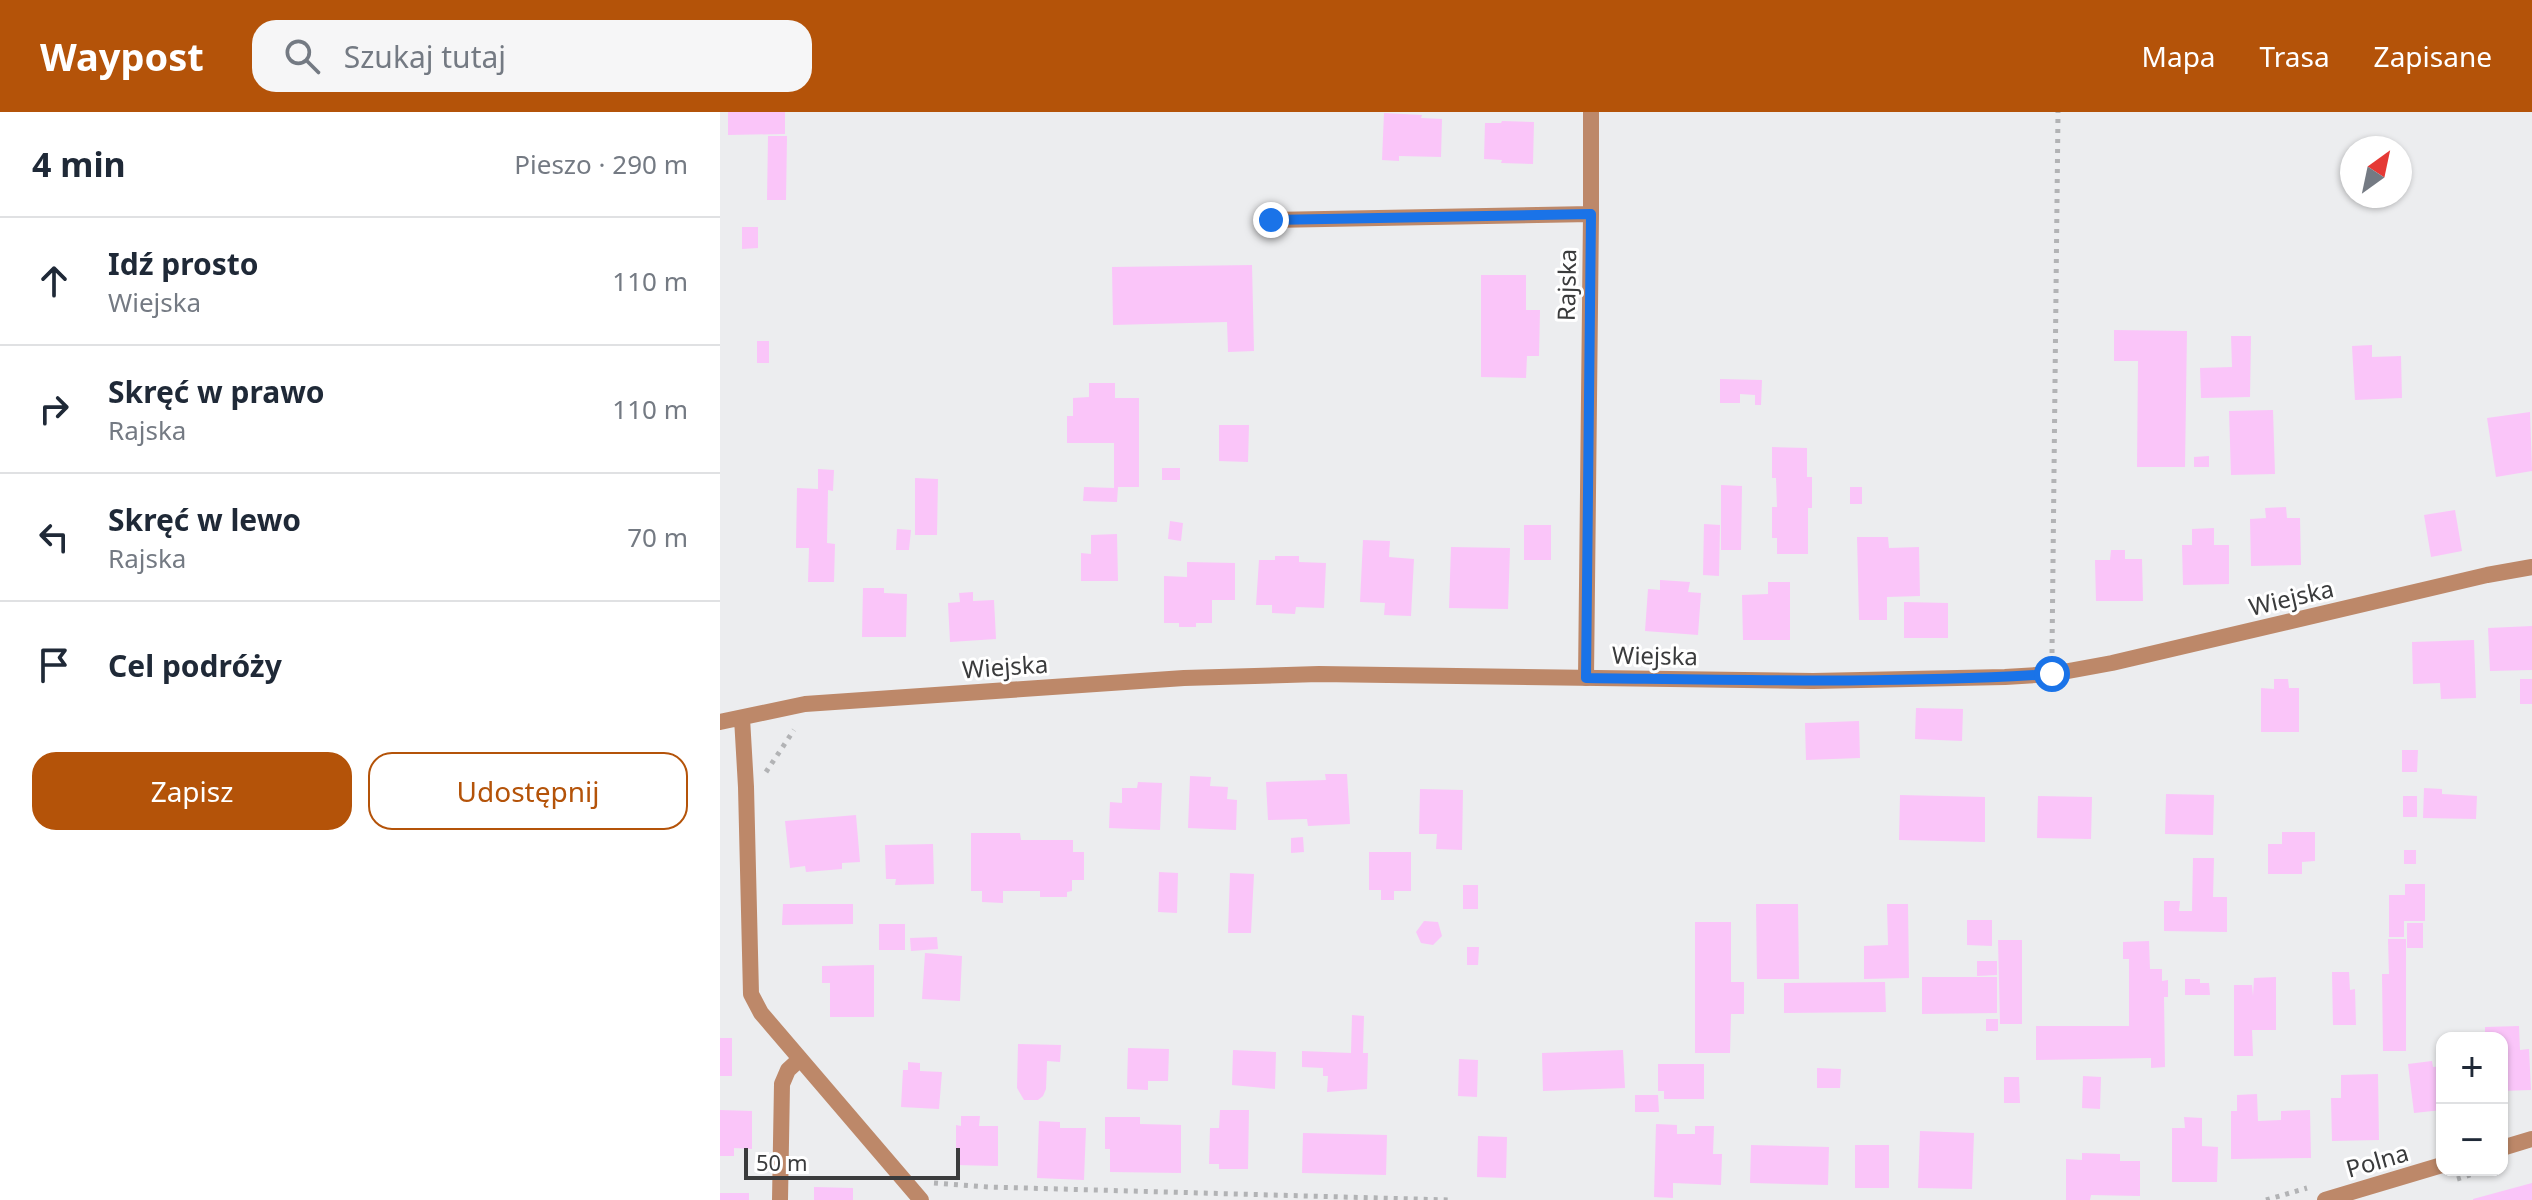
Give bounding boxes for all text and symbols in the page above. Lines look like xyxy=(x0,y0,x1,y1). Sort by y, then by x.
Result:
search box xyxy=(252,20,812,92)
text: Waypost xyxy=(40,30,204,82)
icon: search xyxy=(280,34,324,78)
text: Szukaj tutaj xyxy=(344,36,506,77)
text: Mapa xyxy=(2142,37,2216,75)
text: Trasa xyxy=(2260,37,2330,75)
text: Zapisane xyxy=(2374,37,2492,75)
north arrow xyxy=(2340,136,2412,208)
text: 4 min xyxy=(32,141,126,187)
text: Pieszo · 290 m xyxy=(514,146,688,182)
route end xyxy=(1253,202,1289,238)
text: Idź prosto xyxy=(108,243,259,284)
street label: Rajska xyxy=(1549,249,1583,321)
icon: ahead xyxy=(32,259,76,303)
text: 110 m xyxy=(612,263,688,299)
text: Wiejska xyxy=(108,284,201,320)
text: Skręć w prawo xyxy=(108,371,325,412)
icon: right xyxy=(32,387,76,431)
text: 110 m xyxy=(612,391,688,427)
text: Rajska xyxy=(108,412,186,448)
text: Skręć w lewo xyxy=(108,499,301,540)
icon: left xyxy=(32,515,76,559)
text: 70 m xyxy=(627,519,688,555)
text: Rajska xyxy=(108,540,186,576)
street label: Wiejska xyxy=(2245,571,2337,623)
street label: Wiejska xyxy=(1612,638,1698,672)
icon: arrive xyxy=(32,643,76,687)
text: Cel podróży xyxy=(108,645,282,686)
street label: Wiejska xyxy=(961,647,1049,685)
route start xyxy=(2034,656,2070,692)
button: Zapisz xyxy=(32,752,352,830)
button: Udostępnij xyxy=(368,752,688,830)
map controls xyxy=(2436,1032,2508,1176)
button: + xyxy=(2436,1032,2508,1104)
button: − xyxy=(2436,1104,2508,1176)
street label: Polna xyxy=(2342,1135,2412,1185)
scale bar xyxy=(744,1144,960,1180)
text: 50 m xyxy=(756,1147,807,1177)

